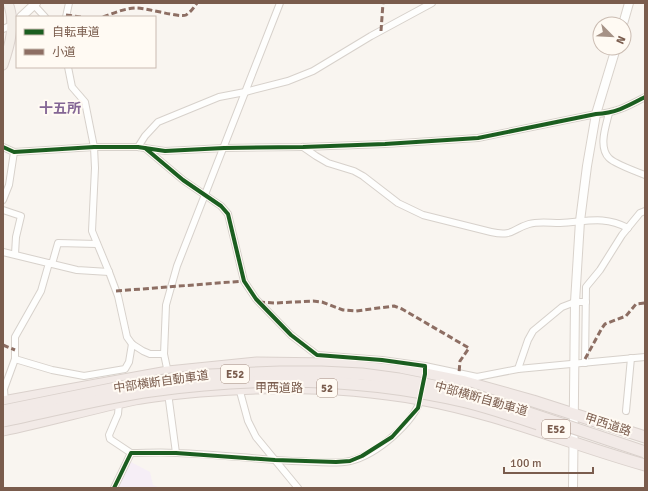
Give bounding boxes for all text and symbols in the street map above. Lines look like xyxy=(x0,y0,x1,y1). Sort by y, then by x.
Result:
legend xyxy=(16,16,156,68)
north arrow xyxy=(592,16,632,56)
text: 自転車道 xyxy=(52,25,100,40)
text: N xyxy=(613,34,628,46)
text: 小道 xyxy=(52,45,76,60)
district label: 十五所 xyxy=(39,100,81,117)
road number: E52 xyxy=(221,365,249,383)
street label: 中部横断自動車道 xyxy=(112,368,210,396)
road number: 52 xyxy=(317,379,337,397)
street label: 中部横断自動車道 xyxy=(433,379,529,419)
street label: 甲西道路 xyxy=(255,381,303,396)
street label: 甲西道路 xyxy=(583,410,633,440)
road number: E52 xyxy=(542,420,570,438)
scale bar xyxy=(504,449,593,475)
text: 100 m xyxy=(510,456,542,471)

